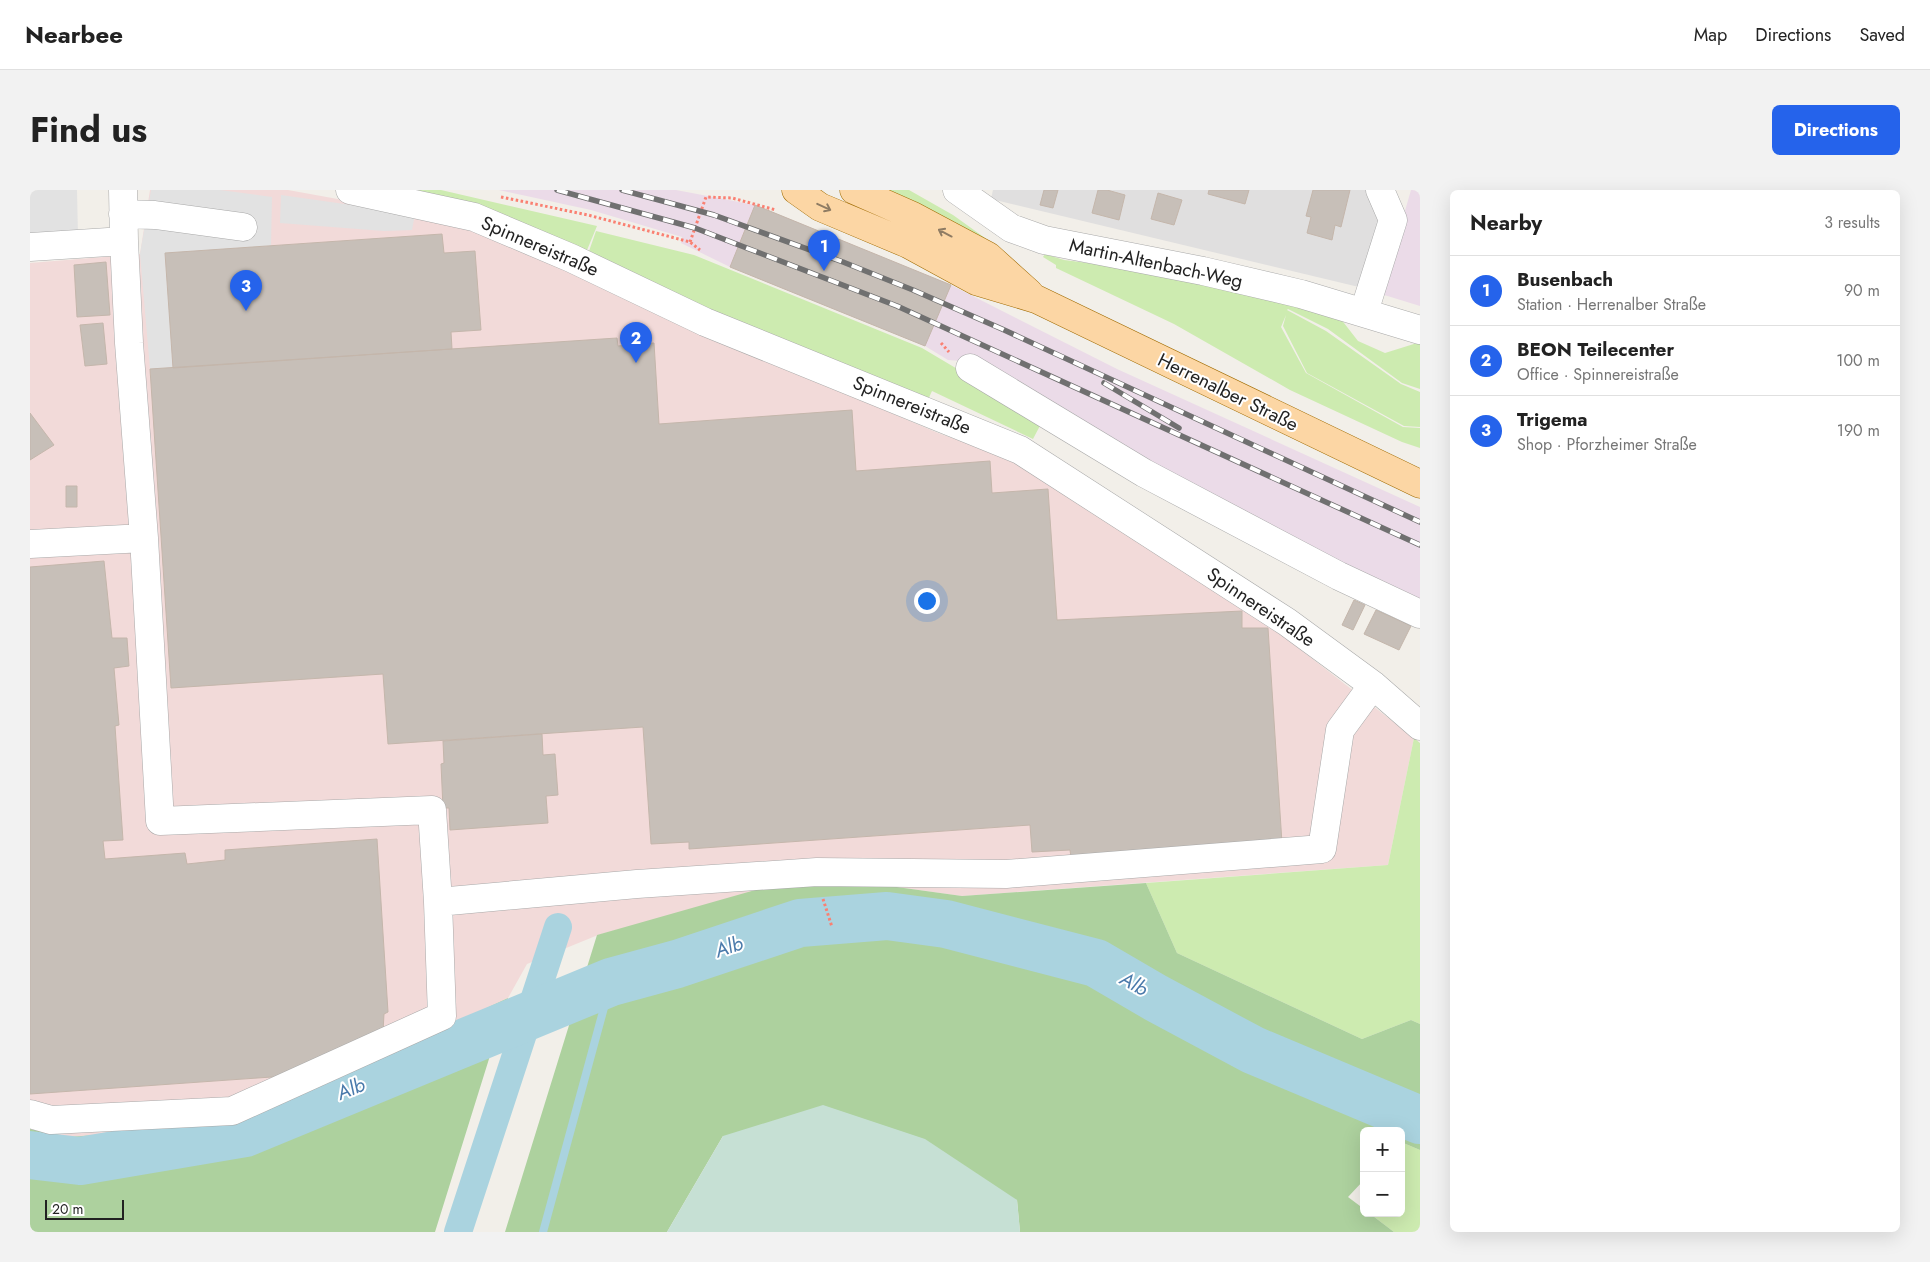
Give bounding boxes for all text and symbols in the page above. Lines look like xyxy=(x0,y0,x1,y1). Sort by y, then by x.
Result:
text: Nearbee xyxy=(25,17,123,52)
text: Map xyxy=(1694,22,1727,48)
text: Directions xyxy=(1755,22,1831,48)
text: Saved xyxy=(1859,22,1905,48)
text: Find us xyxy=(30,105,147,155)
button: Directions xyxy=(1772,105,1900,155)
one-way arrow xyxy=(816,203,831,213)
text: Nearby xyxy=(1470,208,1542,238)
street label: Spinnereistraße xyxy=(477,209,603,283)
text: 3 results xyxy=(1824,211,1880,234)
one-way arrow xyxy=(938,228,953,237)
pin: 1 xyxy=(808,230,840,271)
street label: Martin-Altenbach-Weg xyxy=(1067,231,1245,295)
text: Busenbach xyxy=(1517,266,1613,293)
pin: 3 xyxy=(230,270,262,311)
text: 1 xyxy=(1482,279,1490,302)
text: 90 m xyxy=(1844,279,1880,302)
text: Station · Herrenalber Straße xyxy=(1517,293,1706,316)
pin: 2 xyxy=(620,322,652,363)
text: BEON Teilecenter xyxy=(1517,336,1674,363)
street label: Herrenalber Straße xyxy=(1153,346,1303,438)
text: 2 xyxy=(1481,349,1491,372)
text: 100 m xyxy=(1836,349,1880,372)
text: Office · Spinnereistraße xyxy=(1517,363,1679,386)
street label: Spinnereistraße xyxy=(849,369,975,441)
text: Trigema xyxy=(1517,406,1588,433)
text: 3 xyxy=(1481,419,1491,442)
text: 190 m xyxy=(1837,419,1880,442)
text: Shop · Pforzheimer Straße xyxy=(1517,433,1697,456)
street label: Spinnereistraße xyxy=(1202,561,1321,653)
your location xyxy=(914,588,940,614)
water label: Alb xyxy=(710,929,747,966)
water label: Alb xyxy=(1114,964,1153,1004)
water label: Alb xyxy=(332,1070,370,1108)
map controls xyxy=(1360,1127,1405,1217)
button: + xyxy=(1360,1127,1405,1172)
button: − xyxy=(1360,1172,1405,1217)
scale bar xyxy=(45,1197,124,1220)
text: 20 m xyxy=(52,1199,84,1219)

